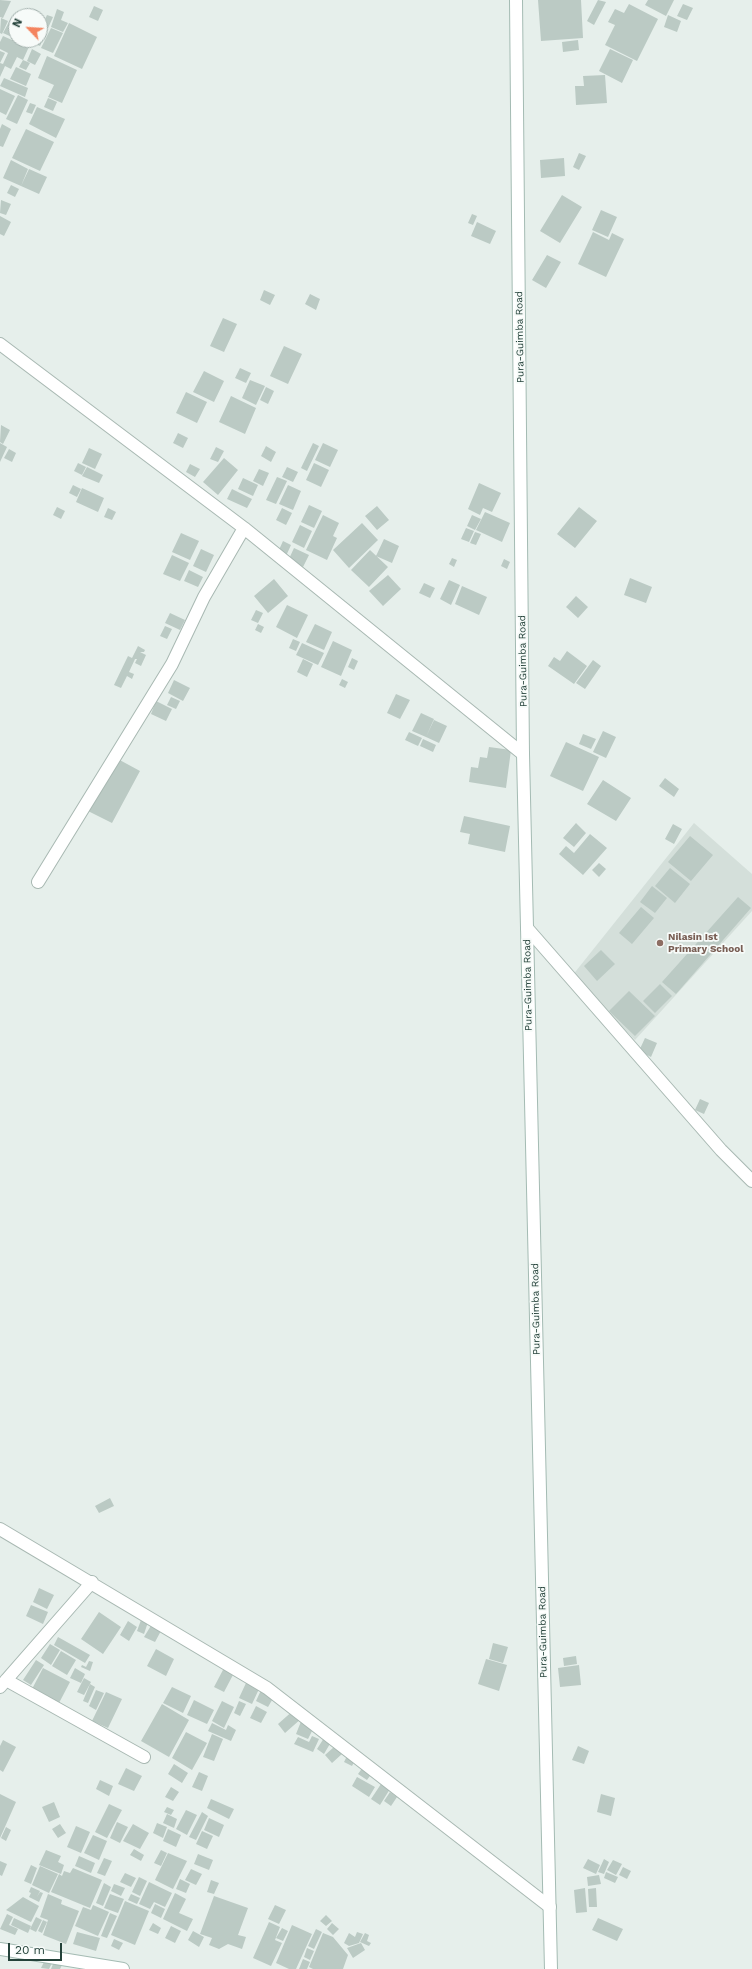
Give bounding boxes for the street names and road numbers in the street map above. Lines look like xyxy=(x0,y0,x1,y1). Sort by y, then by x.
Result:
street label: Pura-Guimba Road xyxy=(513,291,527,383)
street label: Pura-Guimba Road xyxy=(516,615,530,707)
street label: Pura-Guimba Road xyxy=(521,939,535,1031)
street label: Pura-Guimba Road xyxy=(529,1263,543,1355)
street label: Pura-Guimba Road xyxy=(536,1586,550,1678)

